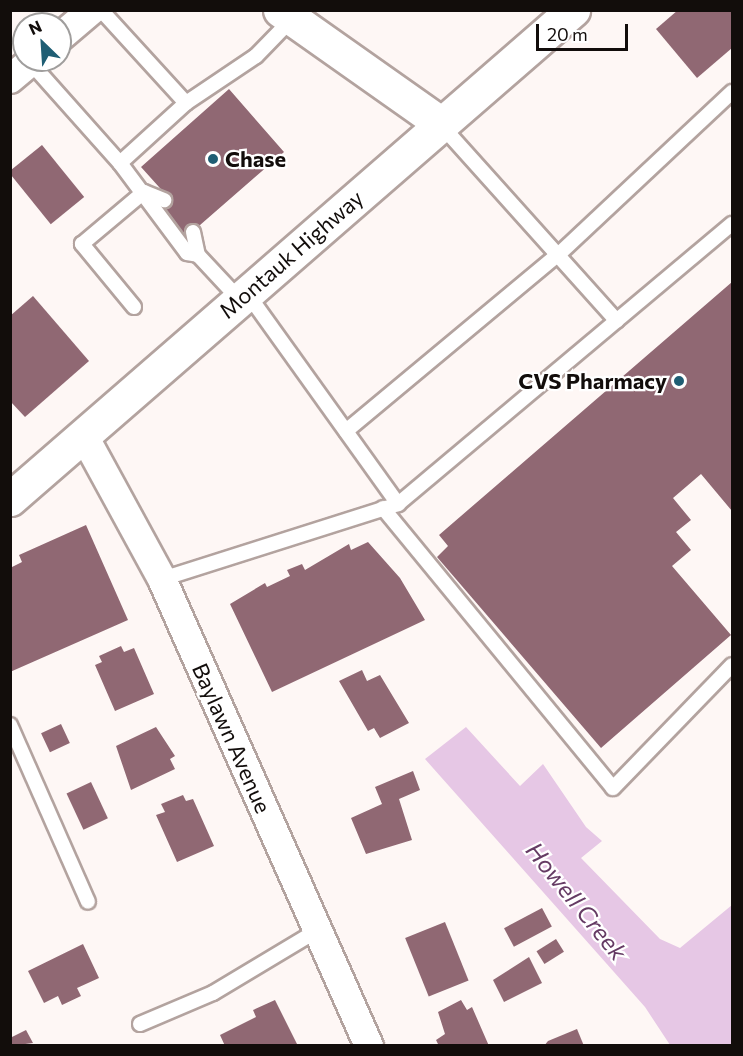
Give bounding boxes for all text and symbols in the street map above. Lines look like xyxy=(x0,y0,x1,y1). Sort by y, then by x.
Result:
north arrow xyxy=(12,12,72,72)
scale bar xyxy=(539,12,630,50)
text: N xyxy=(26,16,44,38)
text: 20 m xyxy=(547,23,588,45)
place label: Chase xyxy=(225,146,286,172)
marker: Chase xyxy=(206,152,220,166)
street label: Montauk Highway xyxy=(214,184,368,324)
place label: CVS Pharmacy xyxy=(518,368,667,394)
marker: CVS Pharmacy xyxy=(672,374,686,388)
street label: Baylawn Avenue xyxy=(187,659,277,817)
water label: Howell Creek xyxy=(521,836,633,966)

